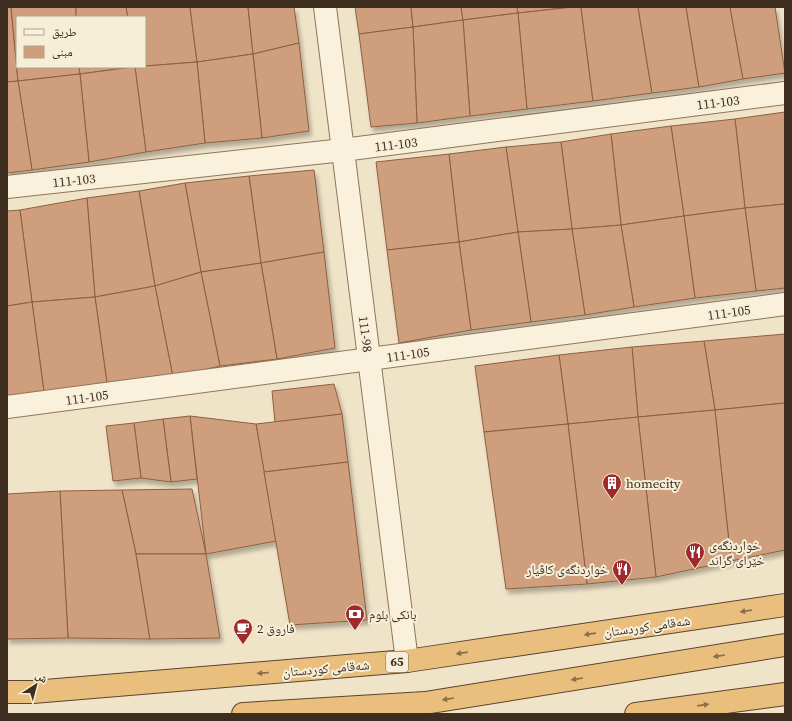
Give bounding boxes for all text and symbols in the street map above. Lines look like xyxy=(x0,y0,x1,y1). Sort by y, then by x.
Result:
legend xyxy=(16,16,146,68)
text: طريق xyxy=(52,24,77,40)
text: مبنى xyxy=(52,44,73,60)
street label: 111-103 xyxy=(696,91,740,114)
street label: 111-103 xyxy=(374,133,418,156)
street label: 111-103 xyxy=(52,170,96,191)
street label: 111-105 xyxy=(707,301,752,324)
street label: 111-98 xyxy=(355,315,376,353)
street label: 111-105 xyxy=(386,343,431,366)
street label: 111-105 xyxy=(65,386,110,409)
building icon: homecity xyxy=(601,472,623,500)
place label: homecity xyxy=(626,475,681,492)
place label: خواردنگەی خێرای گراند xyxy=(709,537,765,569)
restaurant icon: خواردنگەی خێرای گراند xyxy=(684,541,706,569)
restaurant icon: خواردنگەی کاڤیار xyxy=(611,558,633,586)
place label: خواردنگەی کاڤیار xyxy=(526,561,608,578)
bank icon: بانکی بلوم xyxy=(344,603,366,631)
place label: بانکی بلوم xyxy=(369,606,417,623)
one-way arrow xyxy=(740,608,753,614)
street label: شەقامی کوردستان xyxy=(603,612,691,641)
cafe icon: فاروق 2 xyxy=(232,617,254,645)
place label: فاروق 2 xyxy=(257,620,295,637)
one-way arrow xyxy=(584,631,596,637)
one-way arrow xyxy=(455,650,468,656)
road number: 65 xyxy=(386,652,408,672)
one-way arrow xyxy=(713,653,725,659)
street label: شەقامی کوردستان xyxy=(282,656,370,681)
north arrow xyxy=(16,665,56,705)
text: ش xyxy=(32,668,51,687)
one-way arrow xyxy=(257,670,269,677)
one-way arrow xyxy=(571,676,583,682)
one-way arrow xyxy=(442,696,454,702)
one-way arrow xyxy=(697,702,709,708)

